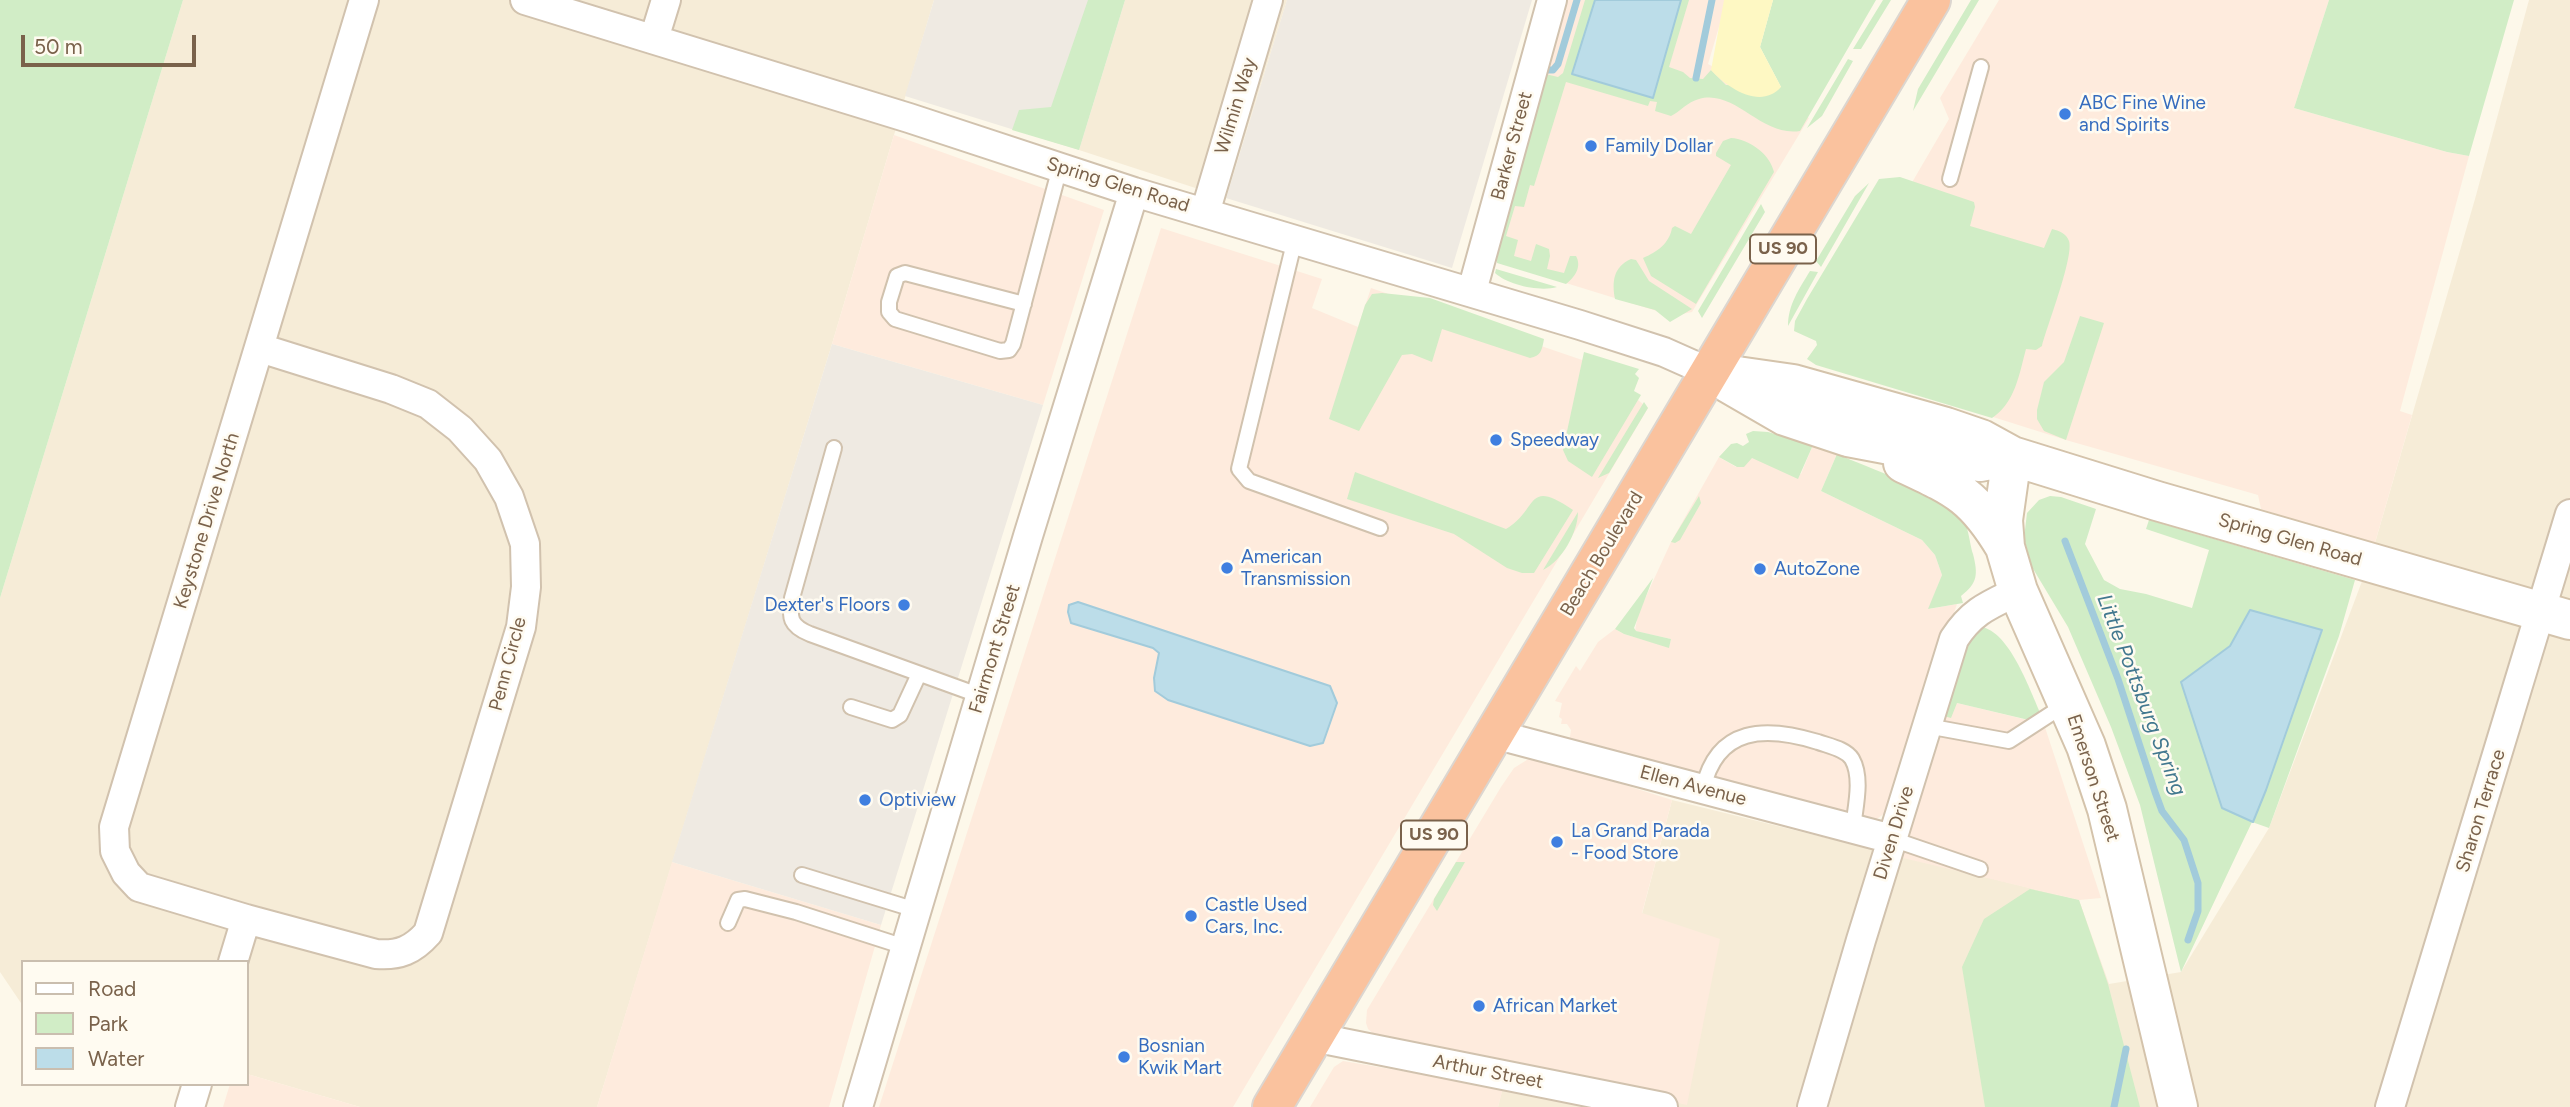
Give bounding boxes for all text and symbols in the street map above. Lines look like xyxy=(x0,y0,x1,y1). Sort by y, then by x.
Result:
scale bar xyxy=(24,21,200,65)
text: 50 m xyxy=(34,34,83,59)
street label: Wilmin Way xyxy=(1211,55,1261,157)
street label: Barker Street xyxy=(1487,89,1537,203)
place label: ABC Fine Wine and Spirits xyxy=(2079,92,2206,136)
marker: ABC Fine Wine and Spirits xyxy=(2057,106,2073,122)
place label: Family Dollar xyxy=(1605,135,1713,157)
marker: Family Dollar xyxy=(1583,138,1599,154)
street label: Spring Glen Road xyxy=(1044,152,1192,218)
road number: US 90 xyxy=(1750,234,1816,264)
place label: Speedway xyxy=(1510,429,1599,451)
street label: Keystone Drive North xyxy=(169,430,245,612)
marker: Speedway xyxy=(1488,432,1504,448)
street label: Beach Boulevard xyxy=(1556,487,1648,621)
street label: Spring Glen Road xyxy=(2216,509,2364,571)
place label: American Transmission xyxy=(1241,546,1350,590)
place label: AutoZone xyxy=(1774,558,1860,580)
marker: American Transmission xyxy=(1219,560,1235,576)
marker: AutoZone xyxy=(1752,561,1768,577)
street label: Fairmont Street xyxy=(965,582,1025,716)
water label: Little Pottsburg Spring xyxy=(2091,591,2191,799)
place label: Dexter's Floors xyxy=(765,594,890,616)
marker: Dexter's Floors xyxy=(896,597,912,613)
street label: Penn Circle xyxy=(485,614,531,714)
street label: Emerson Street xyxy=(2062,711,2124,845)
street label: Sharon Terrace xyxy=(2451,747,2511,875)
street label: Ellen Avenue xyxy=(1637,761,1749,811)
street label: Diven Drive xyxy=(1869,783,1919,883)
place label: Optiview xyxy=(879,789,956,811)
marker: Optiview xyxy=(857,792,873,808)
road number: US 90 xyxy=(1401,820,1467,850)
place label: La Grand Parada - Food Store xyxy=(1571,820,1710,864)
marker: La Grand Parada - Food Store xyxy=(1549,834,1565,850)
place label: Castle Used Cars, Inc. xyxy=(1205,894,1307,938)
marker: Castle Used Cars, Inc. xyxy=(1183,908,1199,924)
legend xyxy=(21,960,248,1086)
text: Road xyxy=(88,976,136,1001)
place label: African Market xyxy=(1493,995,1618,1017)
marker: African Market xyxy=(1471,998,1487,1014)
text: Park xyxy=(88,1011,128,1036)
place label: Bosnian Kwik Mart xyxy=(1138,1035,1222,1079)
text: Water xyxy=(88,1046,144,1071)
marker: Bosnian Kwik Mart xyxy=(1116,1049,1132,1065)
street label: Arthur Street xyxy=(1431,1050,1545,1094)

